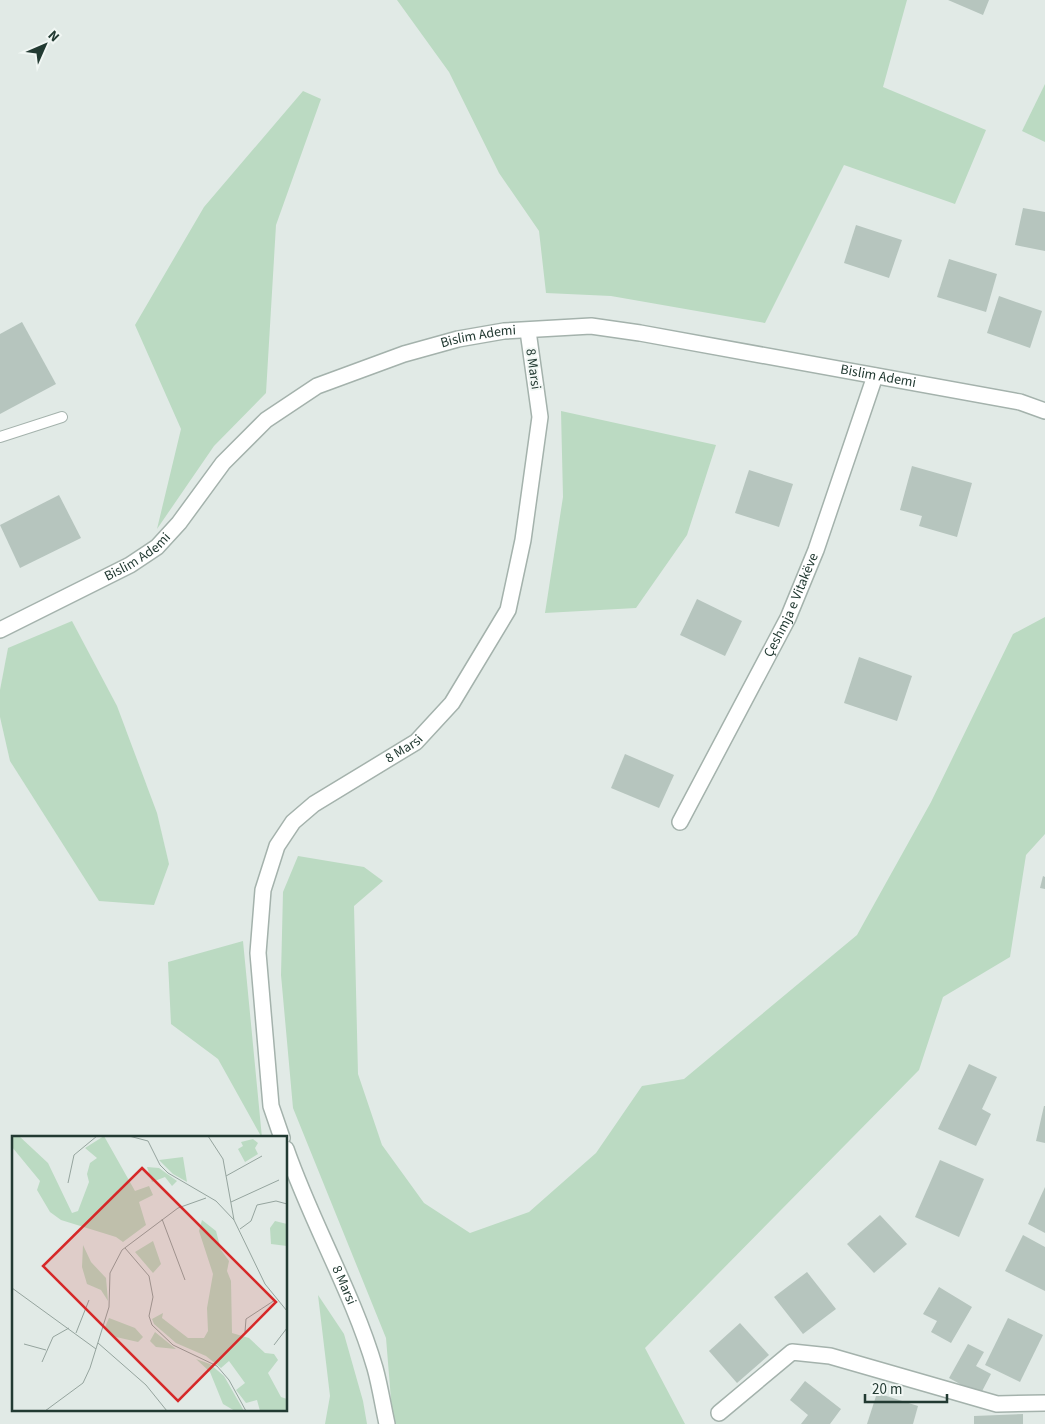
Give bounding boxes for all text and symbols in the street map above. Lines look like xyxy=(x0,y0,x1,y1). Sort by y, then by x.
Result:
north arrow xyxy=(20,20,70,70)
text: N xyxy=(43,26,64,47)
street label: Bislim Ademi xyxy=(438,320,516,353)
street label: 8 Marsi xyxy=(520,347,546,391)
street label: Bislim Ademi xyxy=(839,360,918,393)
street label: Bislim Ademi xyxy=(101,528,175,586)
street label: Çeshmja e Vitakëve xyxy=(759,550,824,661)
street label: 8 Marsi xyxy=(382,730,428,768)
inset map xyxy=(12,1136,288,1412)
street label: 8 Marsi xyxy=(326,1262,361,1308)
scale bar xyxy=(865,1372,948,1404)
text: 20 m xyxy=(872,1379,902,1400)

